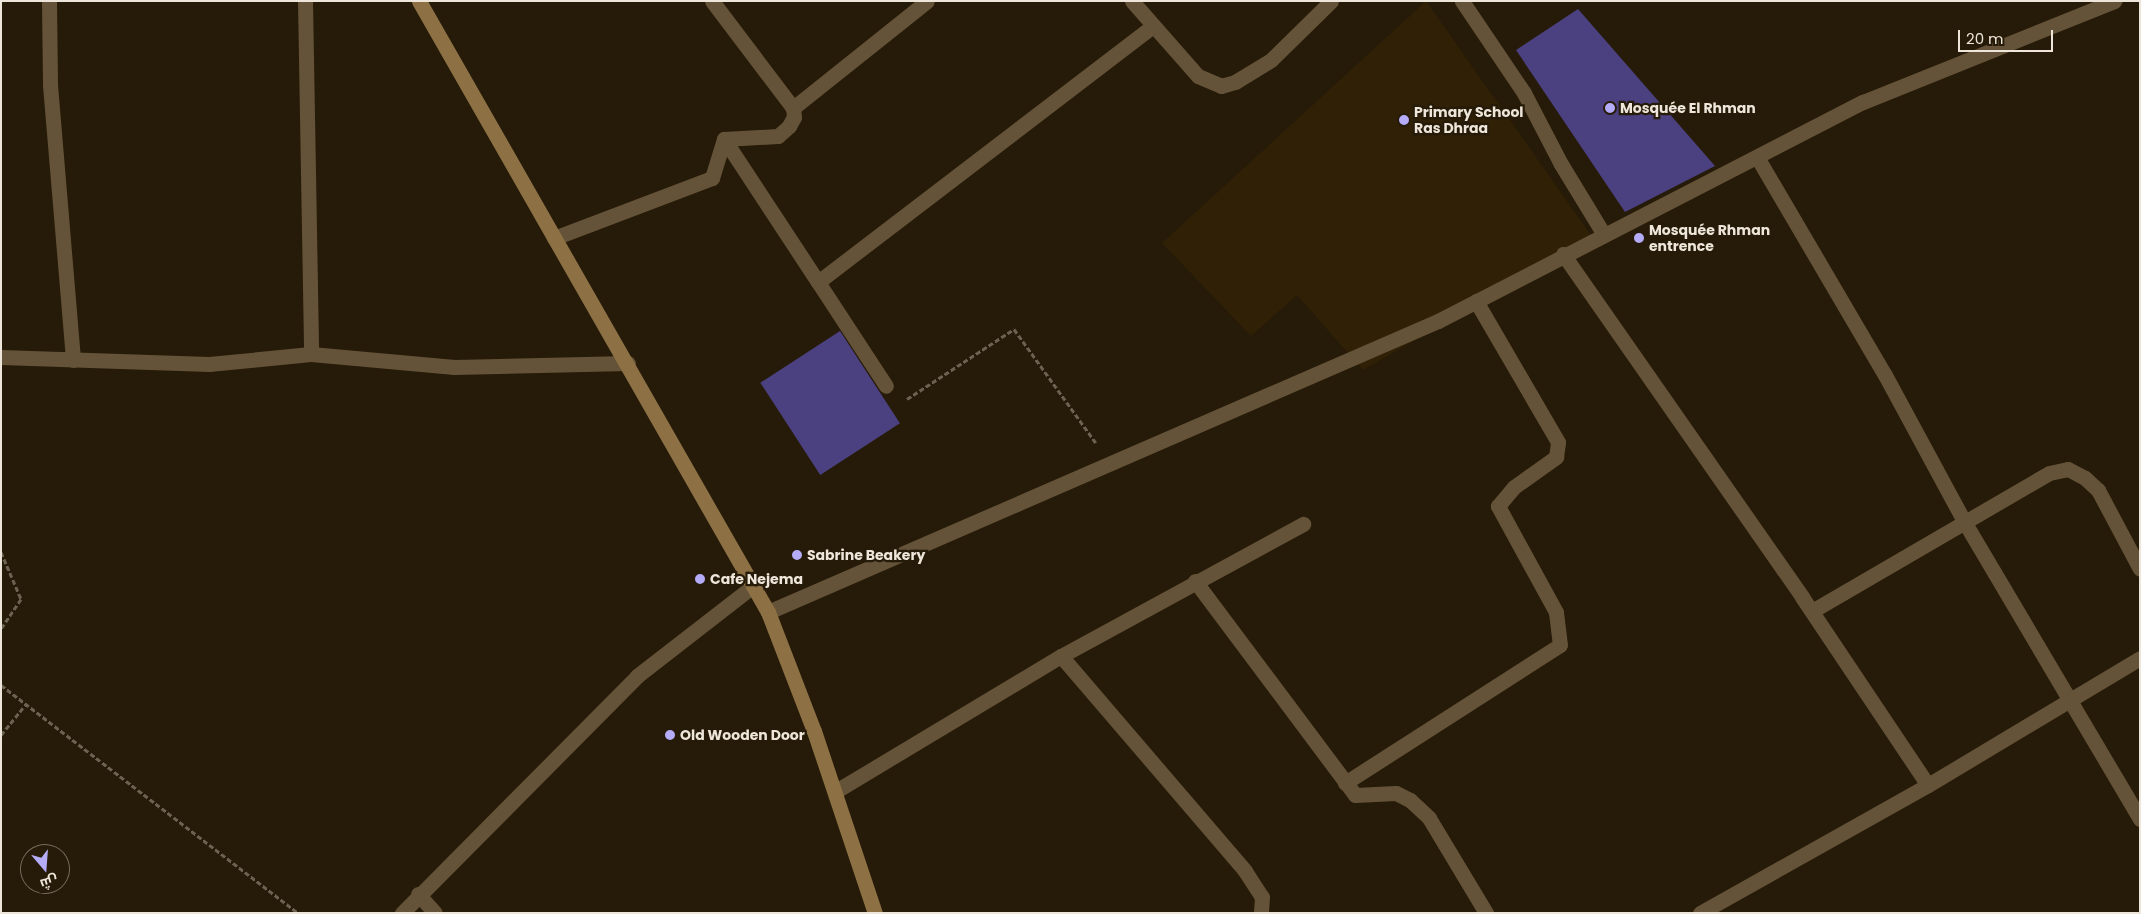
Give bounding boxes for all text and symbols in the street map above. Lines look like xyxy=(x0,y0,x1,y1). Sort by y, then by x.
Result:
scale bar xyxy=(1961,20,2056,52)
text: 20 m xyxy=(1966,28,2004,49)
place label: Mosquée El Rhman xyxy=(1620,100,1756,116)
marker: Mosquée El Rhman xyxy=(1604,102,1616,114)
place label: Primary School Ras Dhraa xyxy=(1414,104,1523,136)
marker: Primary School Ras Dhraa xyxy=(1398,114,1410,126)
place label: Mosquée Rhman entrence xyxy=(1649,222,1770,254)
marker: Mosquée Rhman entrence xyxy=(1633,232,1645,244)
place label: Sabrine Beakery xyxy=(807,547,925,563)
marker: Sabrine Beakery xyxy=(791,549,803,561)
place label: Cafe Nejema xyxy=(710,571,803,587)
marker: Cafe Nejema xyxy=(694,573,706,585)
place label: Old Wooden Door xyxy=(680,727,805,743)
marker: Old Wooden Door xyxy=(664,729,676,741)
north arrow xyxy=(20,844,70,894)
text: ش xyxy=(38,870,61,895)

